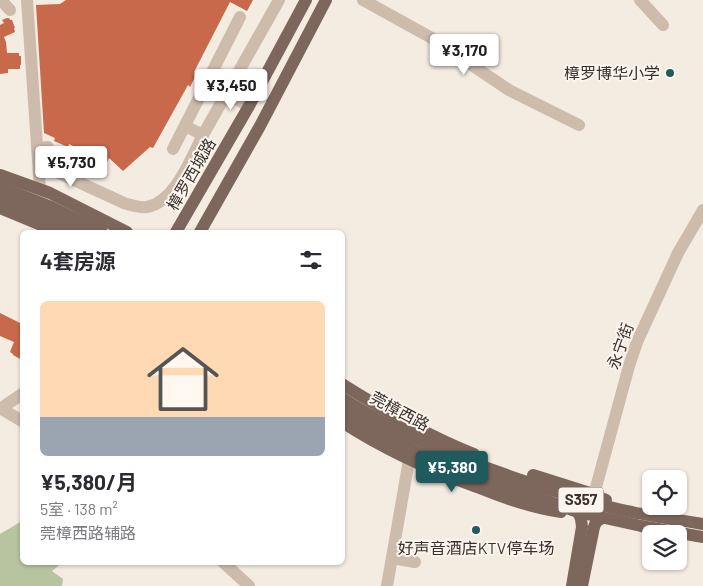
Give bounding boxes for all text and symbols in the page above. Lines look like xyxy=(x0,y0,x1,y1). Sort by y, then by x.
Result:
pin: ¥3,170 xyxy=(423,34,505,76)
text: ¥3,170 xyxy=(441,40,487,59)
place label: 樟罗博华小学 xyxy=(564,63,660,82)
marker: 樟罗博华小学 xyxy=(664,67,676,79)
pin: ¥3,450 xyxy=(190,68,272,111)
text: ¥3,450 xyxy=(205,75,257,94)
street label: 樟罗西城路 xyxy=(162,134,219,213)
pin: ¥5,730 xyxy=(30,146,112,188)
text: ¥5,730 xyxy=(46,152,96,171)
icon: filters xyxy=(297,246,325,274)
text: 4套房源 xyxy=(40,248,116,273)
street label: 永宁街 xyxy=(602,320,637,372)
icon: home xyxy=(138,334,228,424)
street label: 莞樟西路 xyxy=(368,387,433,434)
pin: ¥5,380 xyxy=(411,450,493,493)
text: ¥5,380 xyxy=(427,457,477,476)
text: ¥5,380/月 xyxy=(40,469,137,494)
map controls xyxy=(642,470,687,570)
button: locate xyxy=(642,470,687,515)
road number: S357 xyxy=(558,488,604,512)
text: 5室 · 138 m² xyxy=(40,499,118,518)
text: 莞樟西路辅路 xyxy=(40,523,136,542)
marker: 好声音酒店KTV停车场 xyxy=(470,524,482,536)
button: layers xyxy=(642,525,687,570)
place label: 好声音酒店KTV停车场 xyxy=(398,538,554,557)

